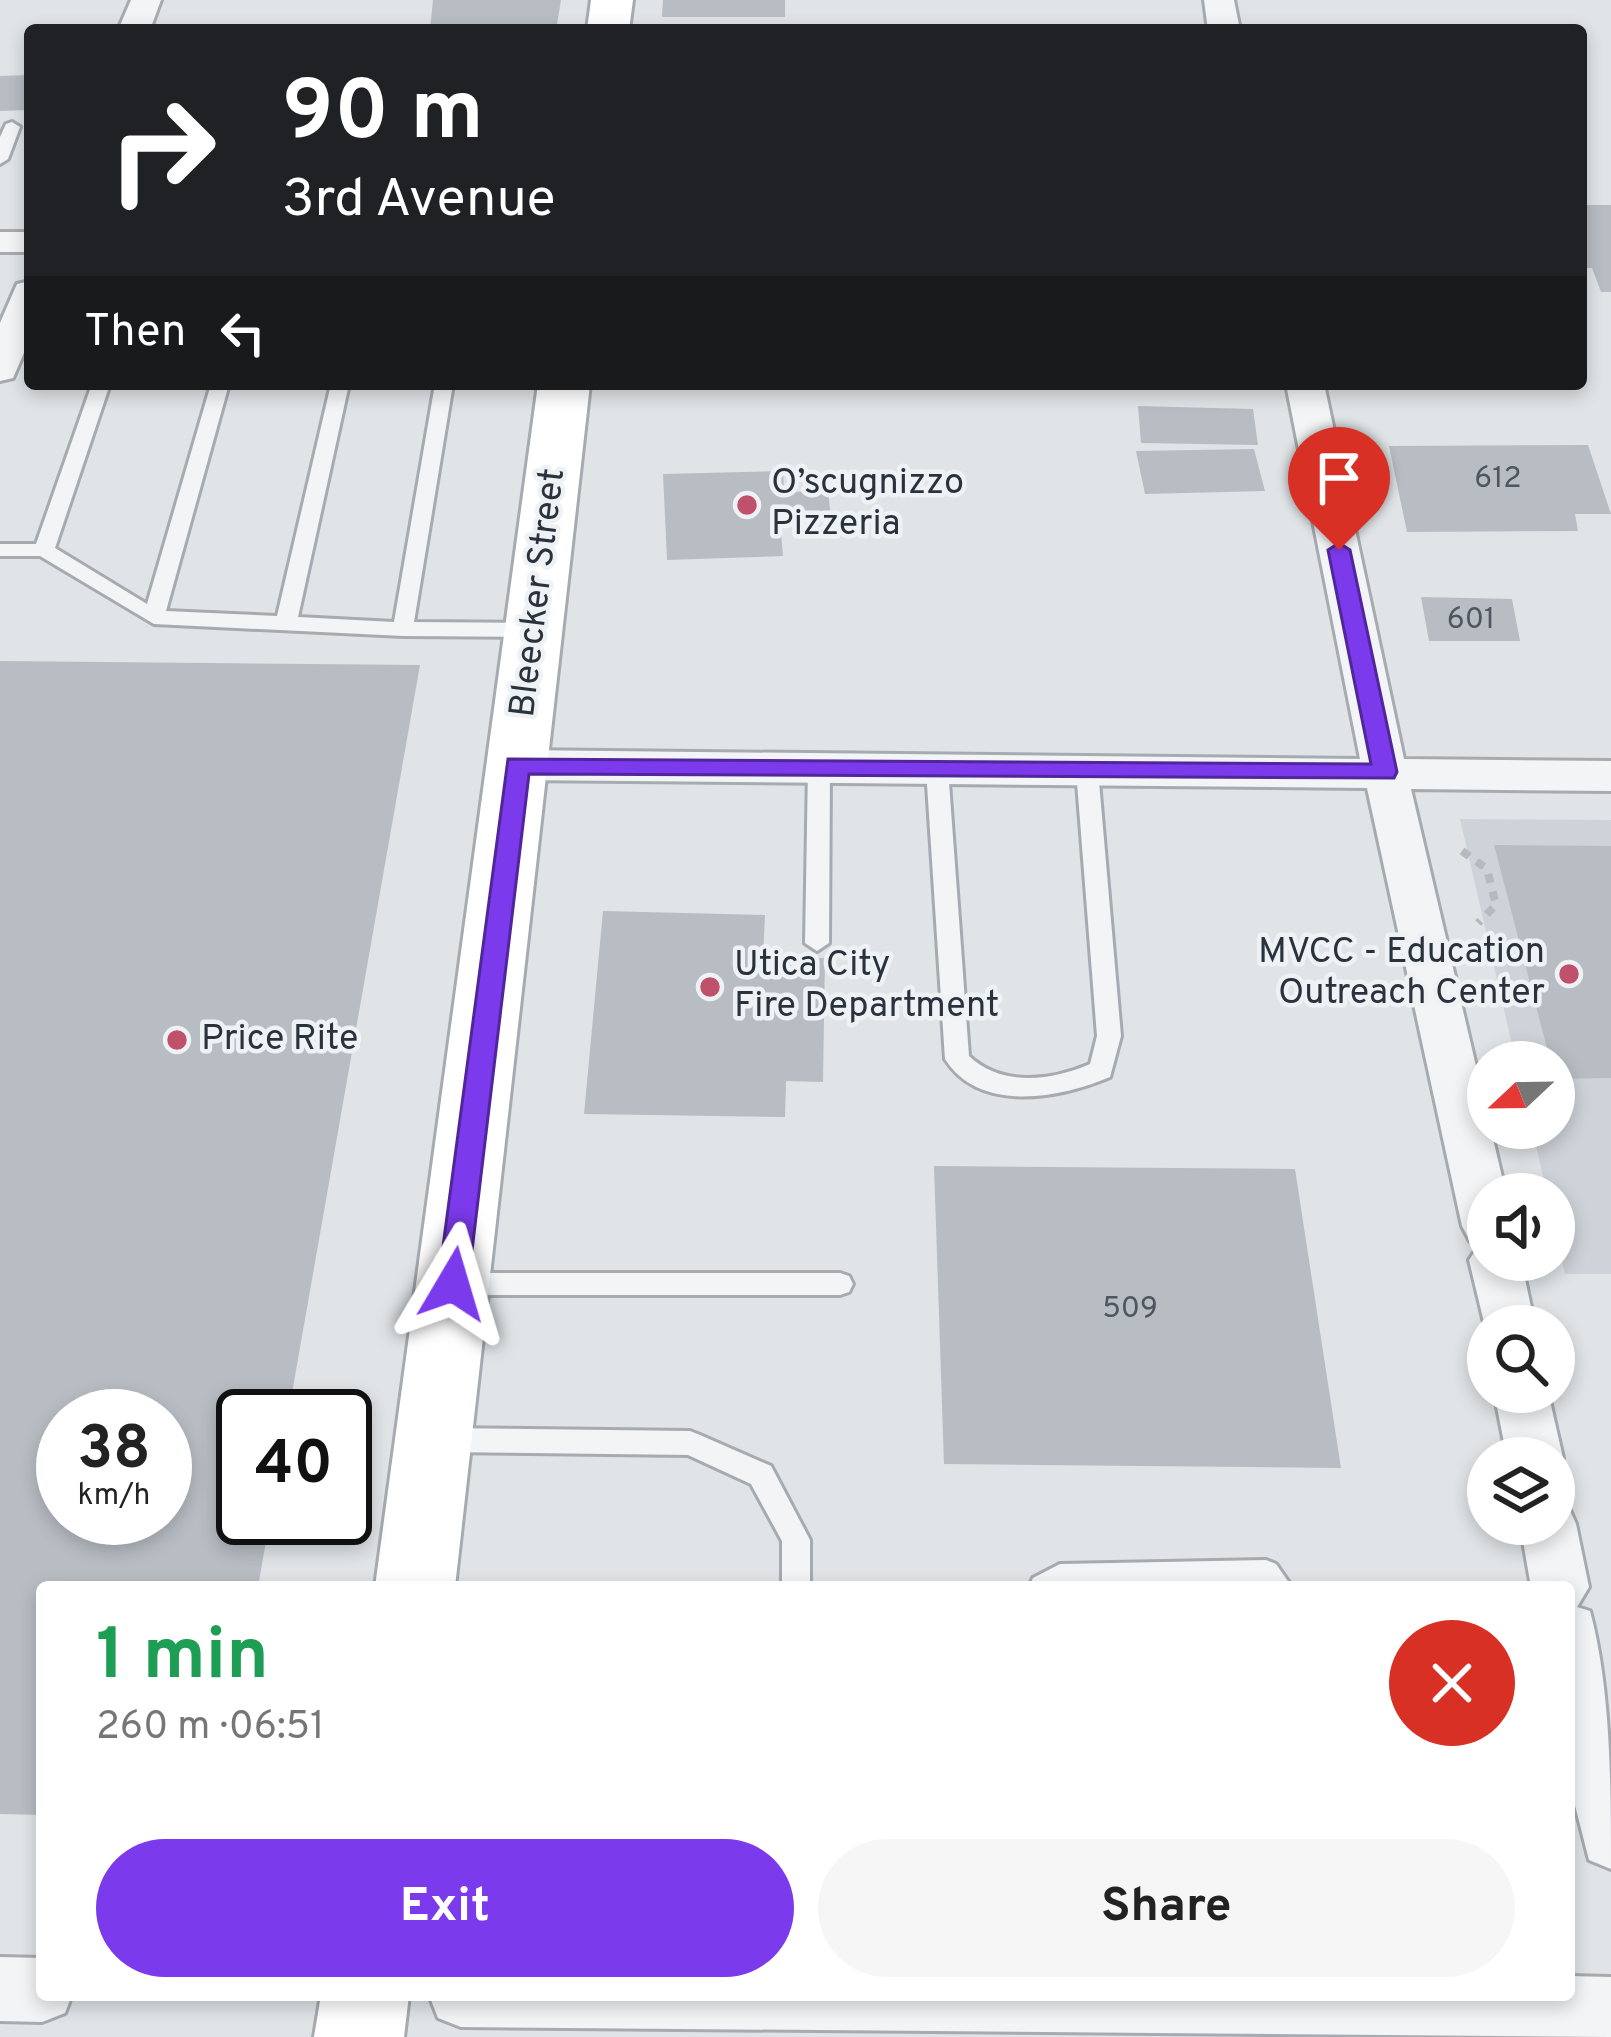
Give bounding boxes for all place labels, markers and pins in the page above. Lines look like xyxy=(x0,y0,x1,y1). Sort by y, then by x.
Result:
pin xyxy=(1288,427,1390,550)
place label: O’scugnizzo Pizzeria xyxy=(771,461,964,548)
marker: O’scugnizzo Pizzeria xyxy=(734,492,760,518)
place label: MVCC - Education Outreach Center xyxy=(1258,930,1545,1017)
place label: Utica City Fire Department xyxy=(734,943,999,1030)
marker: MVCC - Education Outreach Center xyxy=(1556,961,1582,987)
marker: Utica City Fire Department xyxy=(697,974,723,1000)
place label: Price Rite xyxy=(201,1017,358,1063)
marker: Price Rite xyxy=(164,1027,190,1053)

